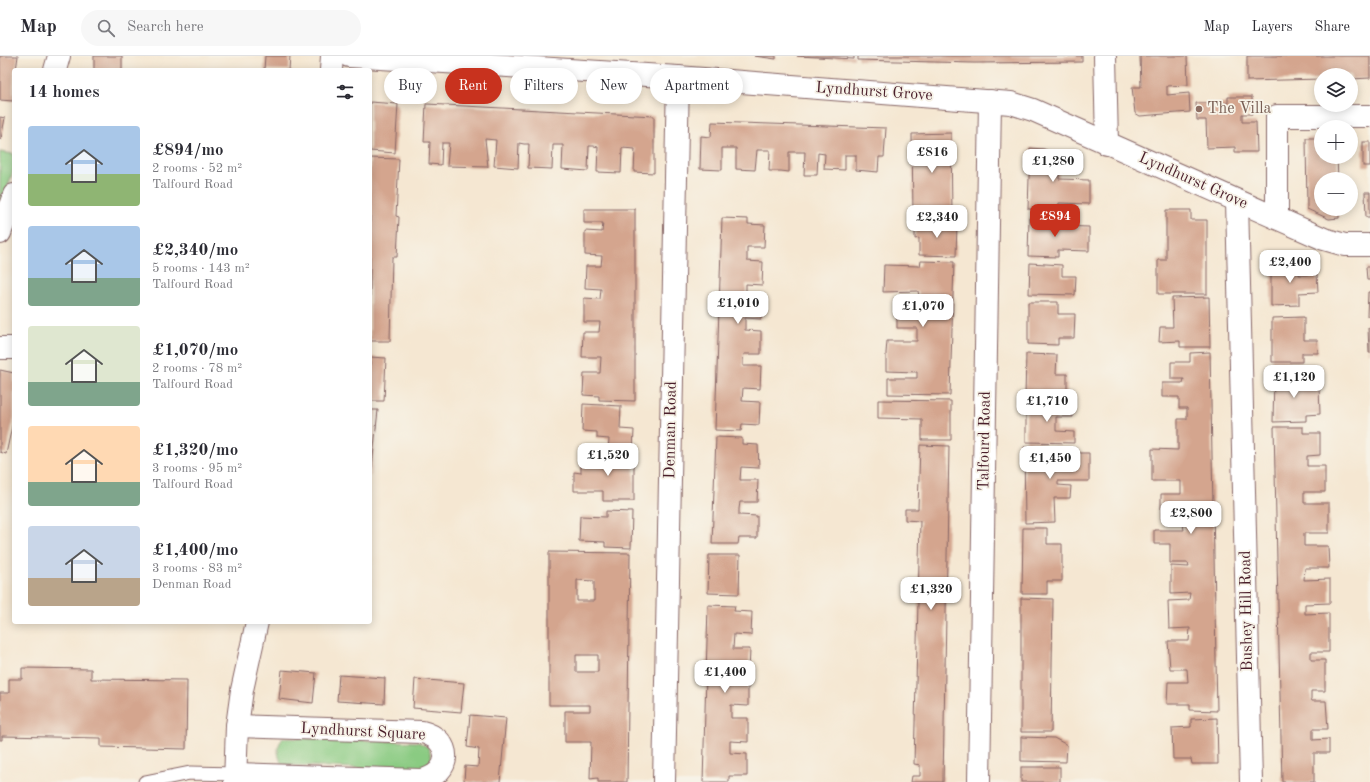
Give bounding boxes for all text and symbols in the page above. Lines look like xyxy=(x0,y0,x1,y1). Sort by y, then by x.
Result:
search box xyxy=(81,10,361,46)
icon: search xyxy=(95,17,117,39)
text: Map xyxy=(20,18,57,37)
text: Search here xyxy=(127,20,204,35)
text: Map xyxy=(1204,20,1230,34)
text: Layers xyxy=(1252,20,1293,34)
text: Share xyxy=(1315,20,1350,34)
chip: Buy xyxy=(384,68,437,104)
chip: Rent xyxy=(445,68,502,104)
chip: Filters xyxy=(510,68,578,104)
chip: New xyxy=(586,68,642,104)
chip: Apartment xyxy=(650,68,743,104)
map controls xyxy=(1314,68,1358,216)
button: layers xyxy=(1314,68,1358,112)
street label: Lyndhurst Grove xyxy=(815,80,933,104)
icon: filters xyxy=(334,81,356,103)
text: 14 homes xyxy=(28,84,100,101)
place label: The Villa xyxy=(1207,101,1272,117)
marker: The Villa xyxy=(1194,104,1204,114)
button: + xyxy=(1314,120,1358,164)
pin: £816 xyxy=(908,140,956,174)
icon: home xyxy=(60,142,108,190)
text: £894/mo xyxy=(152,142,224,159)
text: £816 xyxy=(916,146,948,159)
pin: £1,280 xyxy=(1020,149,1086,183)
street label: Lyndhurst Grove xyxy=(1136,150,1250,212)
text: £1,280 xyxy=(1031,155,1075,168)
text: 2 rooms · 52 m² xyxy=(152,162,242,175)
button: − xyxy=(1314,172,1358,216)
text: Talfourd Road xyxy=(152,178,233,191)
pin: £894 xyxy=(1031,204,1079,238)
pin: £2,340 xyxy=(904,205,970,239)
text: £894 xyxy=(1039,210,1071,223)
text: £2,340 xyxy=(915,211,959,224)
icon: home xyxy=(60,242,108,290)
text: £2,340/mo xyxy=(152,242,238,259)
pin: £2,400 xyxy=(1257,250,1323,284)
text: £2,400 xyxy=(1268,256,1312,269)
text: 5 rooms · 143 m² xyxy=(152,262,250,275)
text: Talfourd Road xyxy=(152,278,233,291)
pin: £1,010 xyxy=(705,291,771,325)
pin: £1,070 xyxy=(890,294,956,328)
text: £1,010 xyxy=(716,297,760,310)
text: £1,070 xyxy=(901,300,945,313)
icon: home xyxy=(60,342,108,390)
text: £1,070/mo xyxy=(152,342,238,359)
text: 2 rooms · 78 m² xyxy=(152,362,242,375)
pin: £1,120 xyxy=(1261,365,1327,399)
text: £1,120 xyxy=(1272,371,1316,384)
text: Talfourd Road xyxy=(152,378,233,391)
street label: Denman Road xyxy=(662,381,680,479)
pin: £1,710 xyxy=(1014,389,1080,423)
street label: Talfourd Road xyxy=(976,391,994,491)
text: £1,710 xyxy=(1025,395,1069,408)
icon: home xyxy=(60,442,108,490)
text: £1,320/mo xyxy=(152,442,238,459)
pin: £1,520 xyxy=(575,443,641,477)
pin: £1,450 xyxy=(1017,446,1083,480)
text: £1,520 xyxy=(586,449,630,462)
text: £1,450 xyxy=(1028,452,1072,465)
text: 3 rooms · 95 m² xyxy=(152,462,242,475)
text: Talfourd Road xyxy=(152,478,233,491)
pin: £2,800 xyxy=(1158,501,1224,535)
text: £2,800 xyxy=(1169,507,1213,520)
icon: home xyxy=(60,542,108,590)
text: £1,400/mo xyxy=(152,542,238,559)
street label: Bushey Hill Road xyxy=(1238,550,1256,672)
text: 3 rooms · 83 m² xyxy=(152,562,242,575)
pin: £1,320 xyxy=(898,577,964,611)
text: Denman Road xyxy=(152,578,232,591)
text: £1,320 xyxy=(909,583,953,596)
pin: £1,400 xyxy=(692,660,758,694)
text: £1,400 xyxy=(703,666,747,679)
street label: Lyndhurst Square xyxy=(300,721,426,743)

